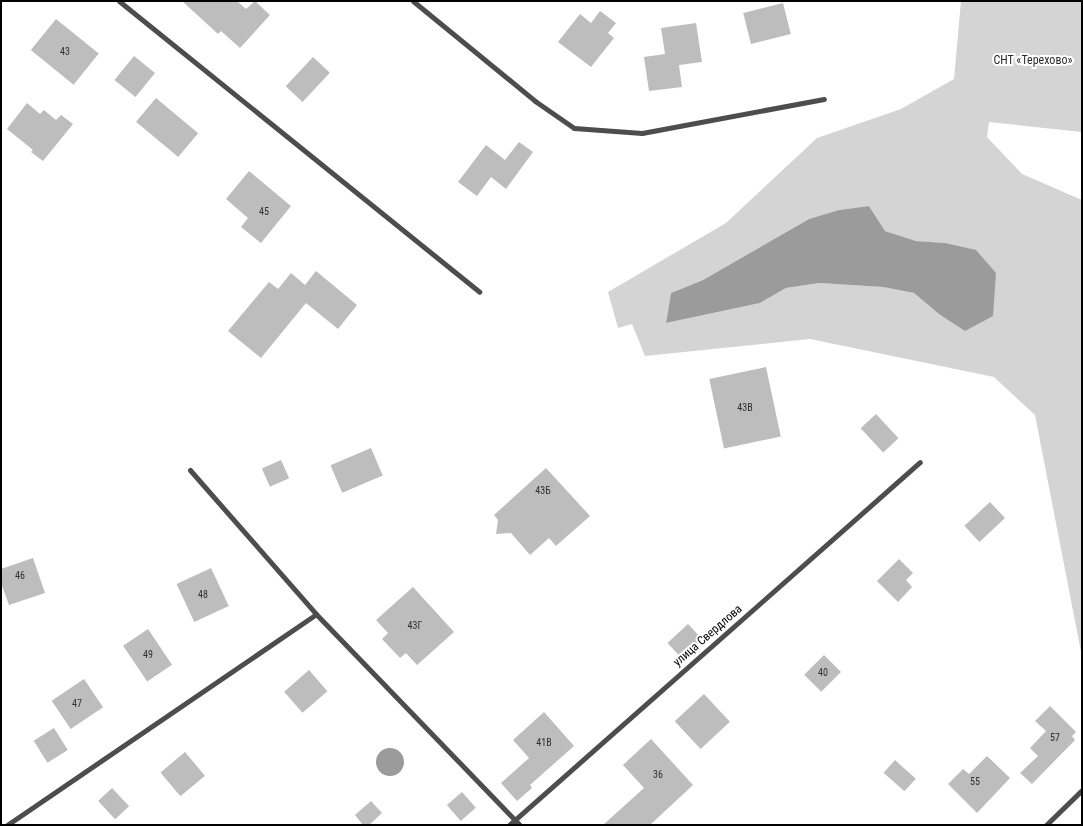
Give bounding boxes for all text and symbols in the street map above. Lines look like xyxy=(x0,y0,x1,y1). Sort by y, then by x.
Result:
house number: 43 xyxy=(60,46,70,58)
park label: СНТ «Терехово» xyxy=(993,54,1073,68)
house number: 45 xyxy=(259,206,269,218)
house number: 43В xyxy=(737,402,753,414)
house number: 43Б xyxy=(535,485,551,497)
house number: 46 xyxy=(15,570,25,582)
house number: 48 xyxy=(198,589,208,601)
street label: улица Свердлова xyxy=(671,602,745,670)
house number: 43Г xyxy=(408,620,422,632)
house number: 49 xyxy=(143,649,153,661)
house number: 40 xyxy=(818,667,828,679)
house number: 47 xyxy=(72,698,82,710)
house number: 57 xyxy=(1050,732,1060,744)
house number: 41В xyxy=(536,737,552,749)
house number: 36 xyxy=(653,769,663,781)
house number: 55 xyxy=(970,776,980,788)

